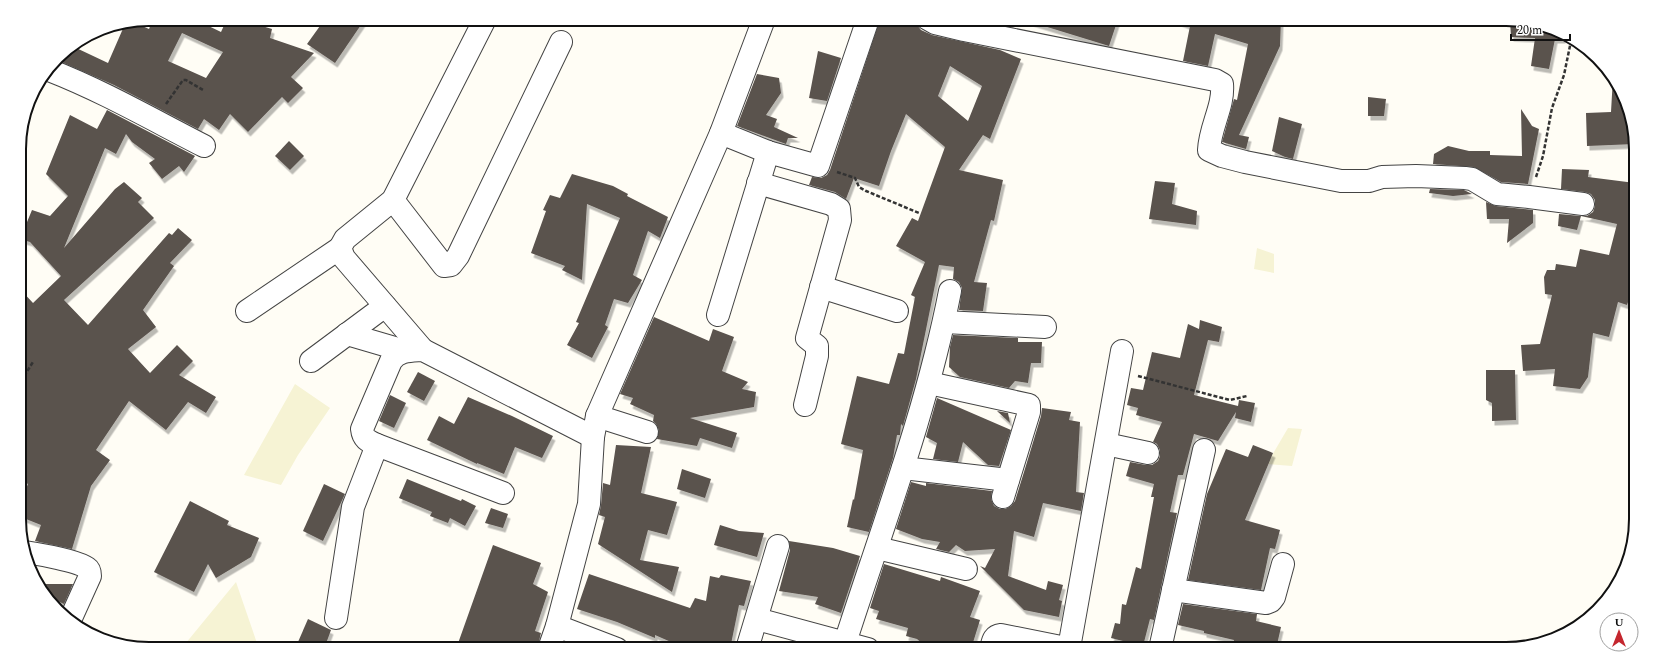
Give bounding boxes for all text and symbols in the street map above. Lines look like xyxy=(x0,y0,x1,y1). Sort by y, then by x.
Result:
scale bar xyxy=(1511,16,1570,42)
text: 20 m xyxy=(1517,21,1542,40)
north arrow xyxy=(1599,612,1639,652)
text: U xyxy=(1614,614,1624,631)

